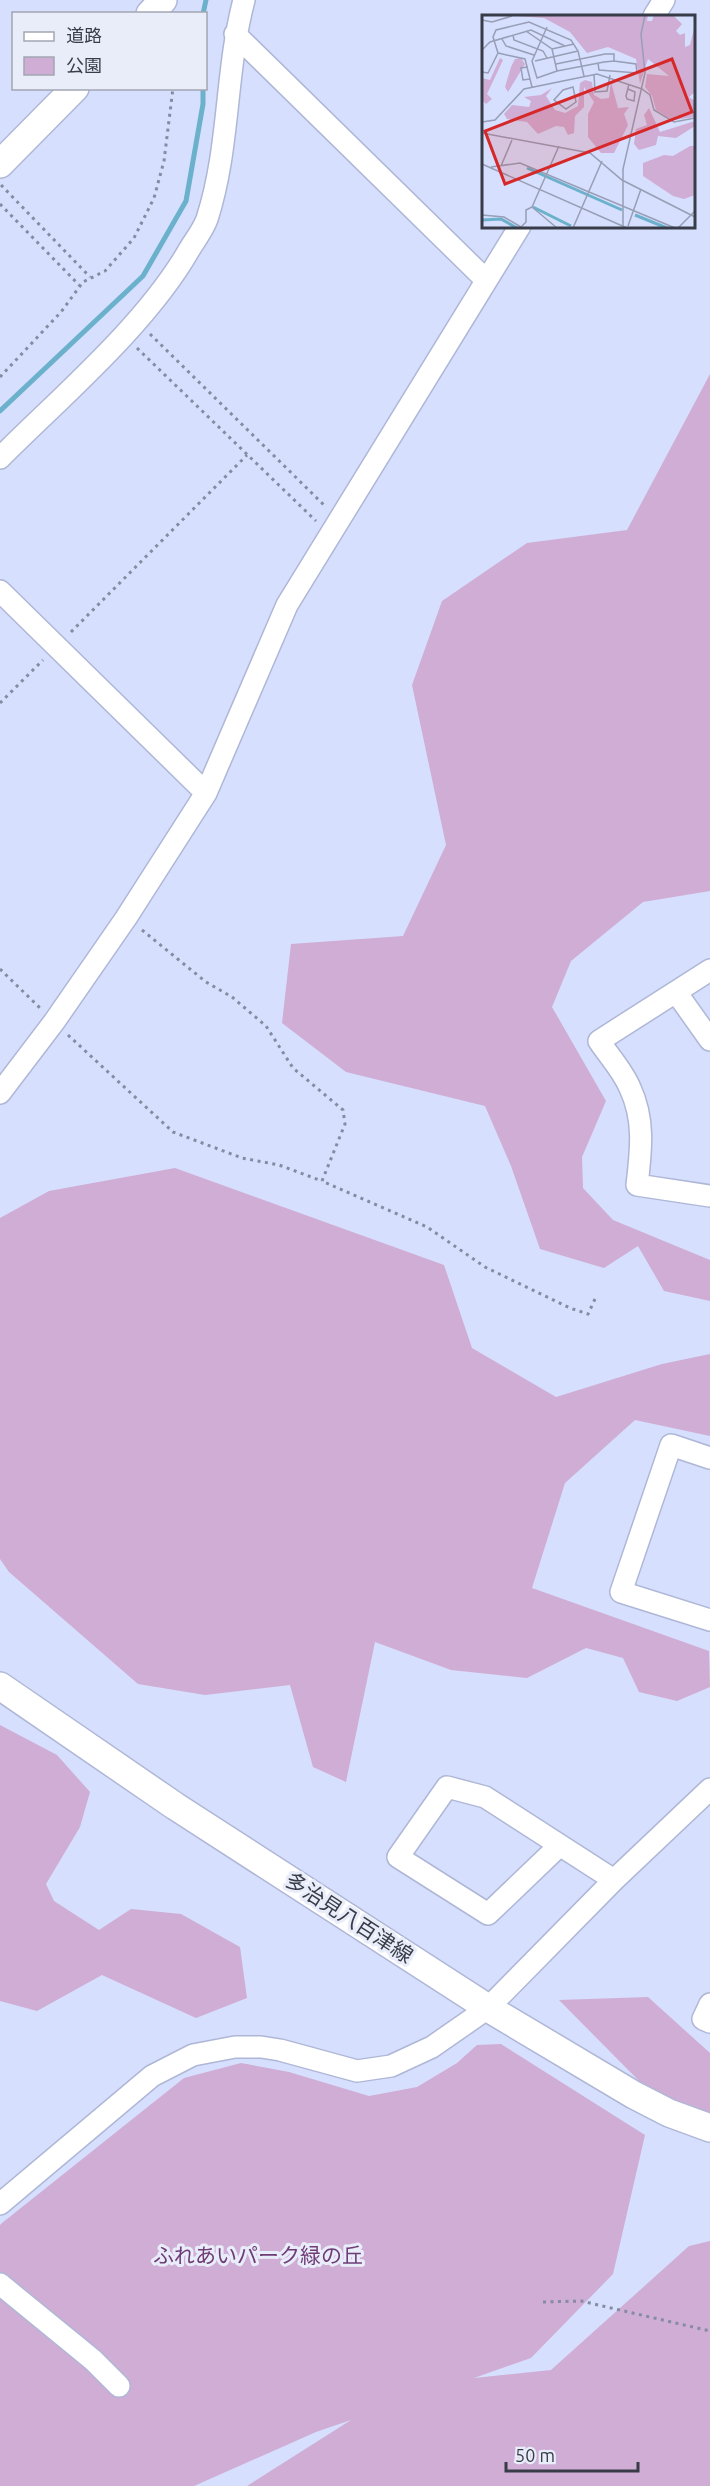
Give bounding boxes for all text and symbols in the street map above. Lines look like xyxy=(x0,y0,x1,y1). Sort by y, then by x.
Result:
legend xyxy=(12,12,207,90)
inset map xyxy=(482,15,695,228)
text: 道路 xyxy=(66,25,102,45)
text: 公園 xyxy=(66,55,102,75)
street label: 多治見八百津線 xyxy=(281,1867,418,1967)
park label: ふれあいパーク緑の丘 xyxy=(153,2243,363,2267)
scale bar xyxy=(506,2435,638,2473)
text: 50 m xyxy=(515,2445,555,2465)

